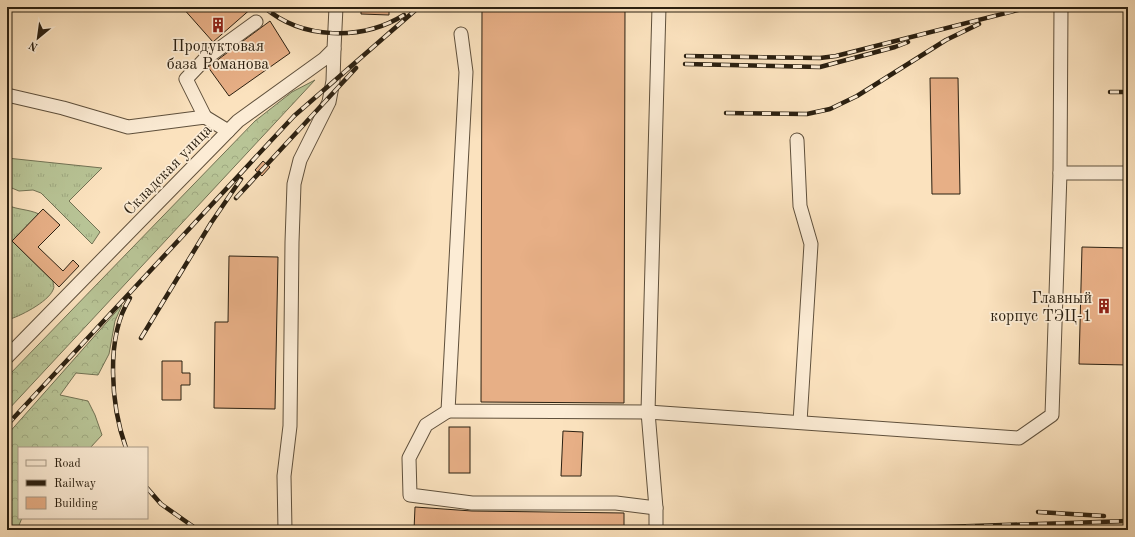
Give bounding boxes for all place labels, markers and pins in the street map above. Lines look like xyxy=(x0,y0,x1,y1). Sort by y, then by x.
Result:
building icon: Продуктовая база Романова xyxy=(209,16,227,34)
place label: Продуктовая база Романова xyxy=(167,39,269,73)
place label: Главный корпус ТЭЦ-1 xyxy=(990,291,1092,325)
building icon: Главный корпус ТЭЦ-1 xyxy=(1095,297,1113,315)

